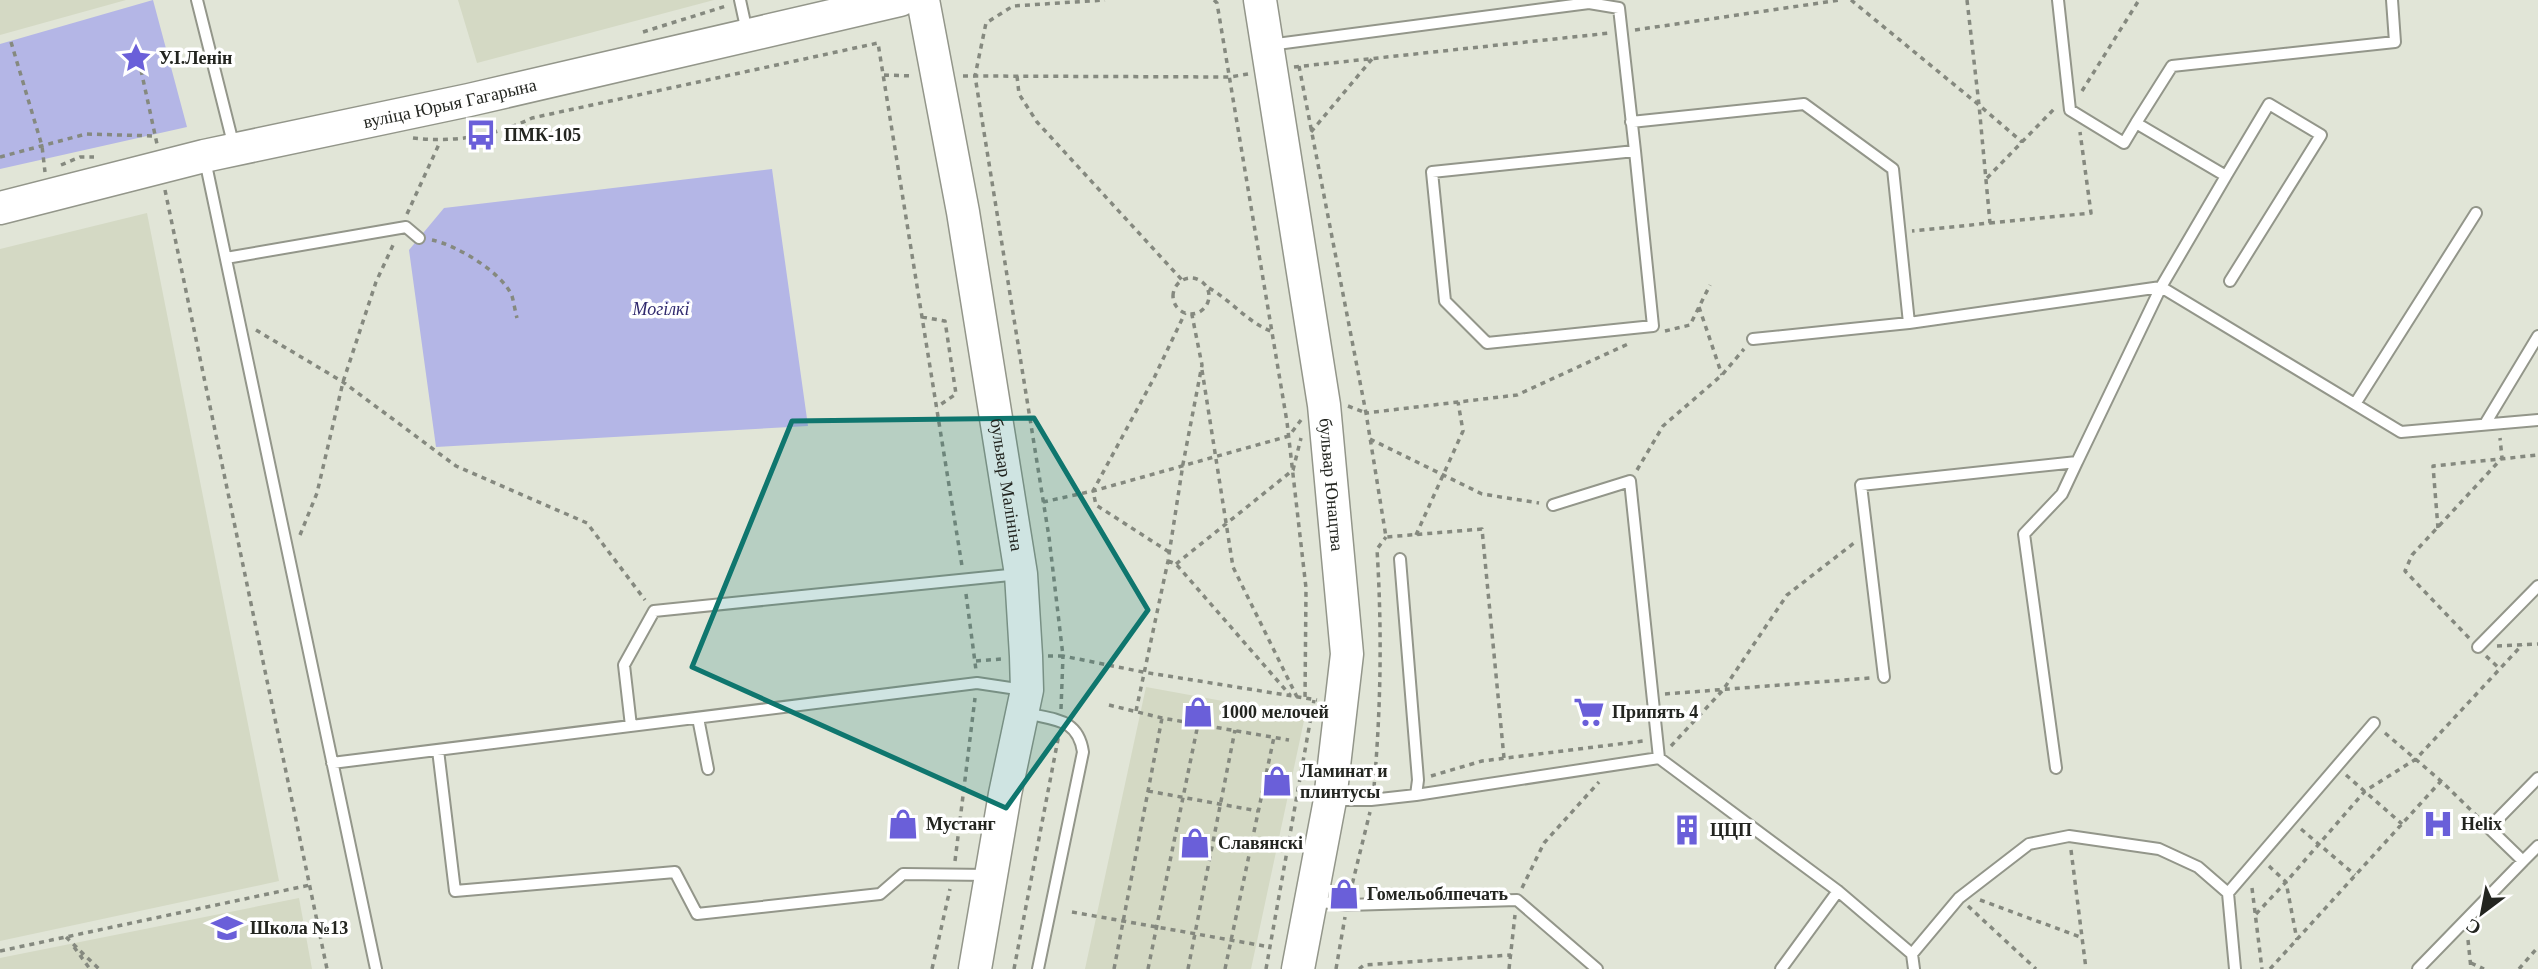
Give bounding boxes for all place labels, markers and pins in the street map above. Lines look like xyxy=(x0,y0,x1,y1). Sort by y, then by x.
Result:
place icon: У.І.Ленін xyxy=(119,41,153,75)
place label: У.І.Ленін xyxy=(159,48,232,68)
bus stop icon: ПМК-105 xyxy=(464,118,498,152)
place label: ПМК-105 xyxy=(504,125,581,145)
shop icon: 1000 мелочей xyxy=(1181,695,1215,729)
supermarket icon: Припять 4 xyxy=(1572,695,1606,729)
place label: 1000 мелочей xyxy=(1221,702,1329,722)
place label: Припять 4 xyxy=(1612,702,1698,722)
place label: Ламинат и плинтусы xyxy=(1300,761,1388,802)
shop icon: Ламинат и плинтусы xyxy=(1260,764,1294,798)
shop icon: Мустанг xyxy=(886,807,920,841)
hospital icon: Helix xyxy=(2421,807,2455,841)
building icon: ЦЦП xyxy=(1670,813,1704,847)
place label: Мустанг xyxy=(926,814,996,834)
place label: Helix xyxy=(2461,814,2502,834)
place label: ЦЦП xyxy=(1710,820,1752,840)
shop icon: Славянскі xyxy=(1178,826,1212,860)
place label: Славянскі xyxy=(1218,833,1303,853)
shop icon: Гомельоблпечать xyxy=(1327,877,1361,911)
place label: Гомельоблпечать xyxy=(1367,884,1508,904)
school or university icon: Школа №13 xyxy=(210,911,244,945)
place label: Школа №13 xyxy=(250,918,348,938)

